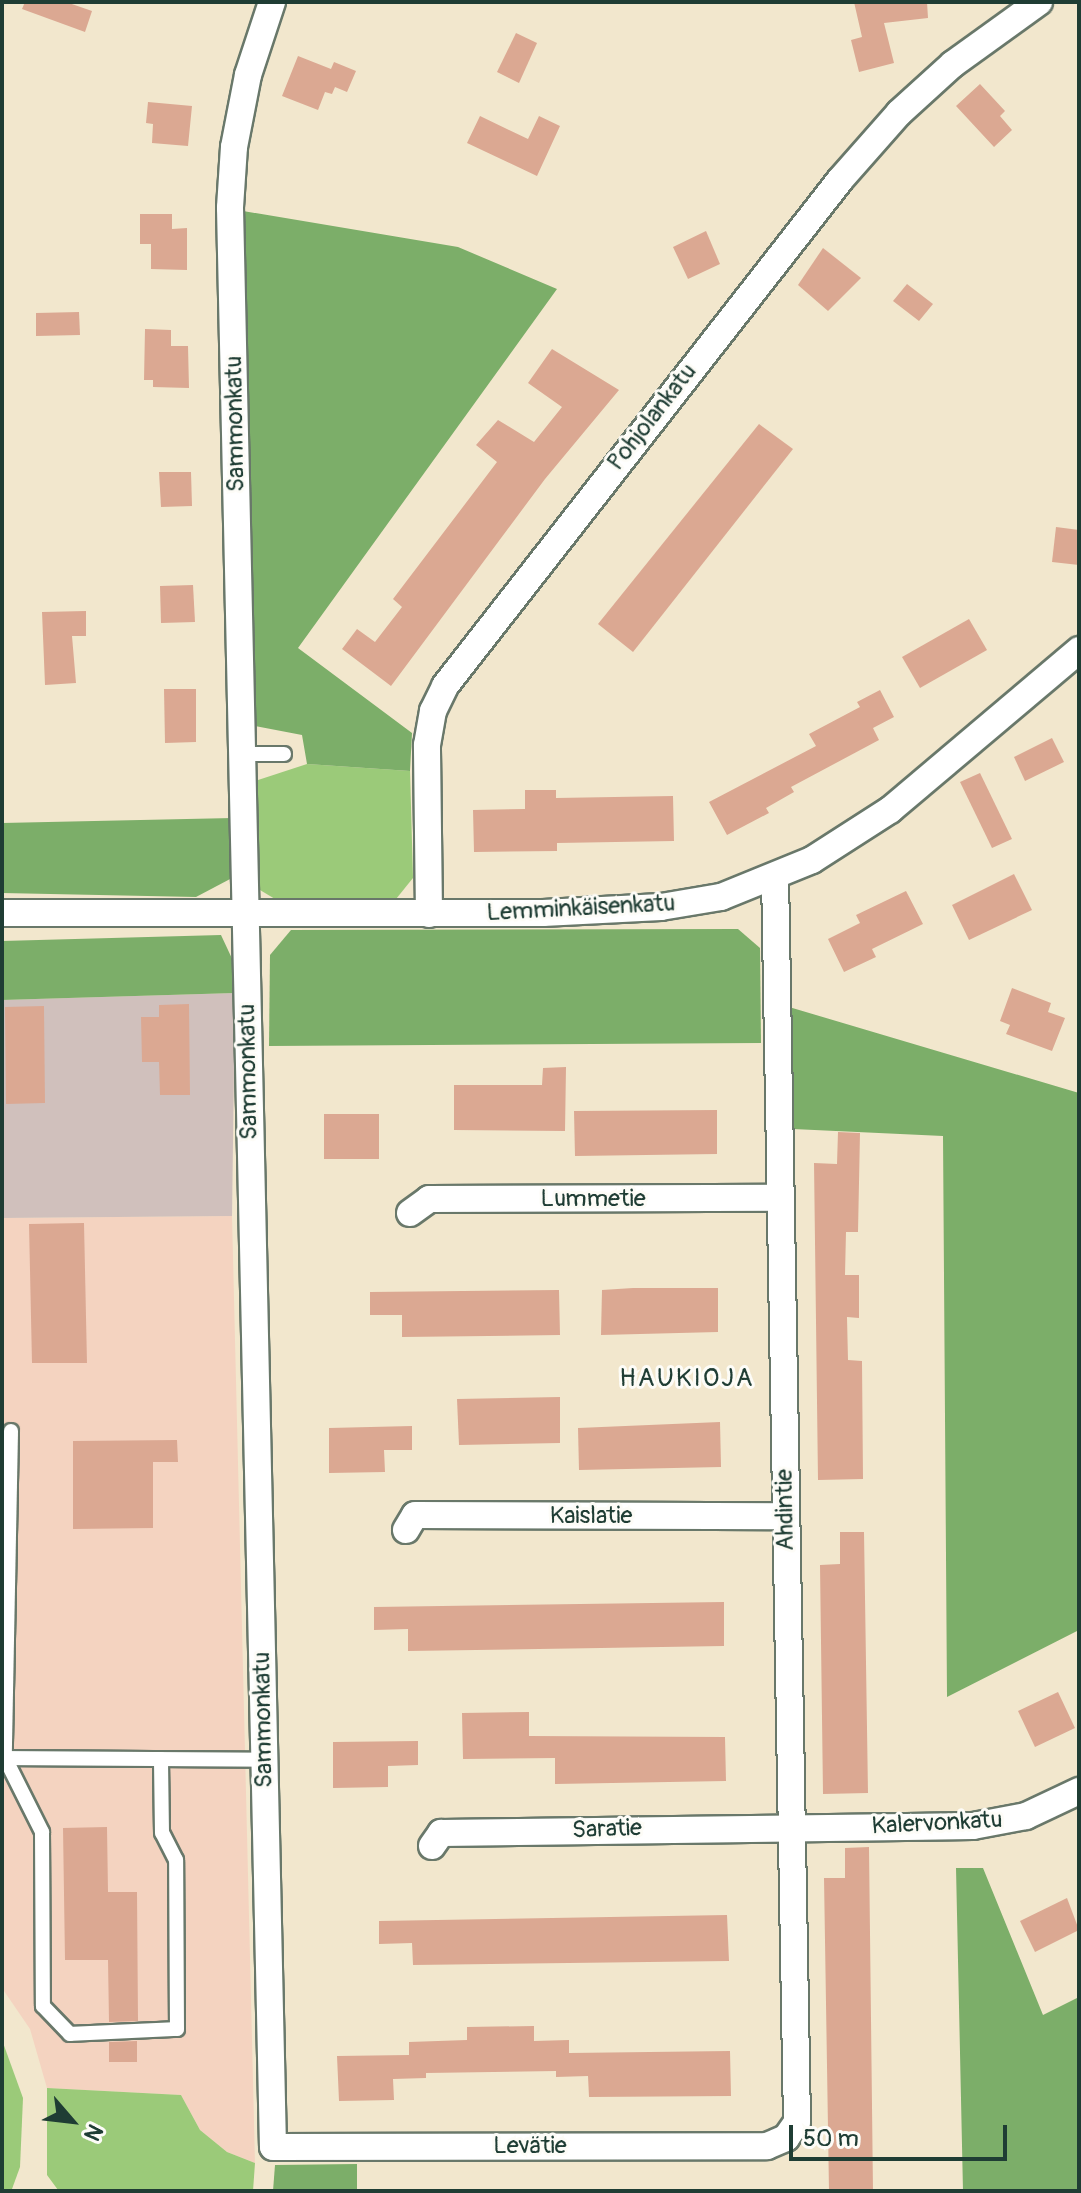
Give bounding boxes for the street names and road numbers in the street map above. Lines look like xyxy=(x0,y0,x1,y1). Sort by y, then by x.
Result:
street label: Sammonkatu xyxy=(219,356,251,492)
street label: Pohjolankatu xyxy=(601,358,703,476)
street label: Lemminkäisenkatu xyxy=(486,889,676,927)
street label: Sammonkatu xyxy=(232,1004,264,1140)
street label: Lummetie xyxy=(540,1185,646,1213)
street label: Ahdintie xyxy=(770,1469,800,1551)
street label: Kaislatie xyxy=(550,1502,632,1530)
street label: Sammonkatu xyxy=(247,1652,279,1788)
street label: Kalervonkatu xyxy=(871,1805,1003,1841)
street label: Saratie xyxy=(572,1813,642,1845)
street label: Levätie xyxy=(493,2132,567,2160)

